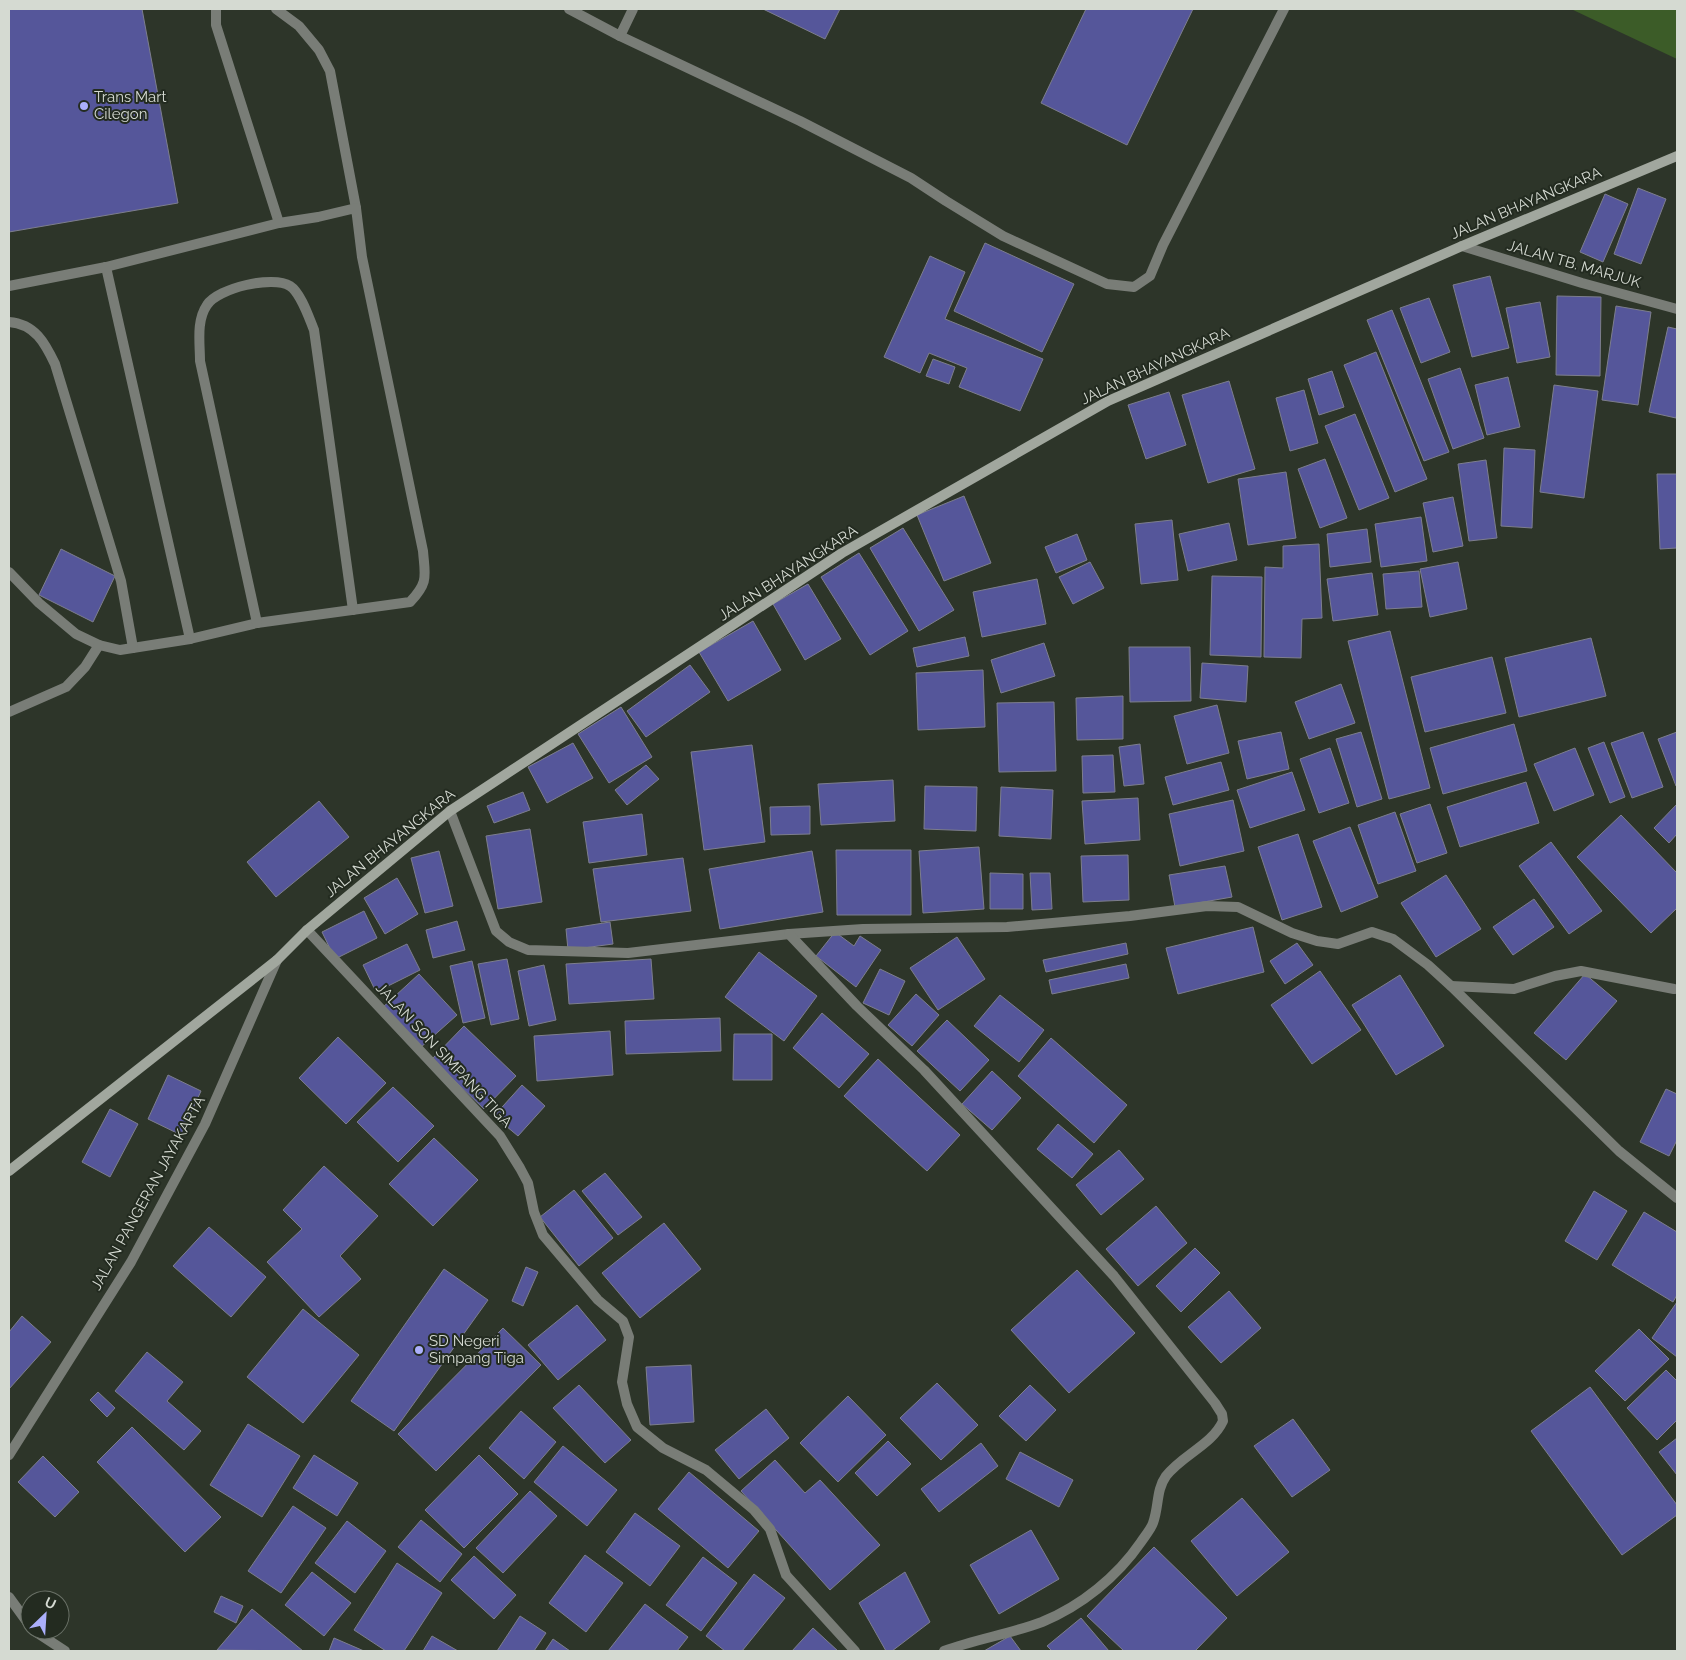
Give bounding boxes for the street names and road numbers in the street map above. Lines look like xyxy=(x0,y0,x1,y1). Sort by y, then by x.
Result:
street label: JALAN BHAYANGKARA xyxy=(1448,163,1604,243)
street label: JALAN TB. MARJUK xyxy=(1505,236,1643,292)
street label: JALAN BHAYANGKARA xyxy=(1078,324,1232,408)
street label: JALAN BHAYANGKARA xyxy=(715,521,861,625)
street label: JALAN BHAYANGKARA xyxy=(321,785,459,901)
street label: JALAN SON SIMPANG TIGA xyxy=(372,979,516,1131)
street label: JALAN PANGERAN JAYAKARTA xyxy=(87,1093,209,1293)

